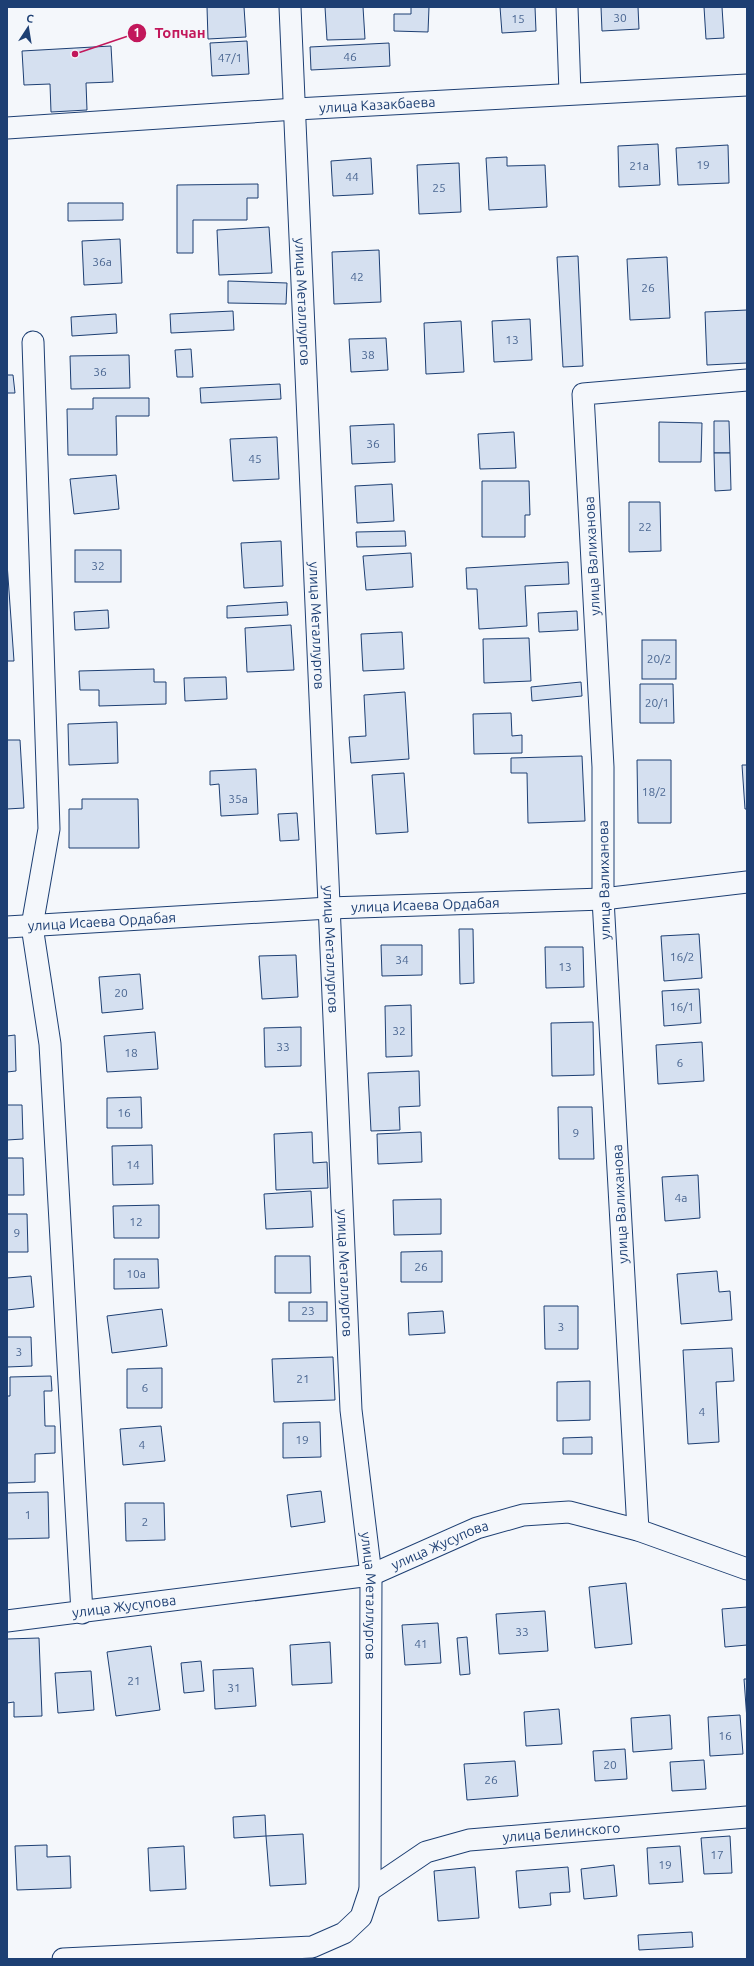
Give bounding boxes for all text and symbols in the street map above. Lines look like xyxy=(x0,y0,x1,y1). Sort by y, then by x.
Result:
north arrow xyxy=(8,8,48,48)
house number: 30 xyxy=(613,11,627,24)
text: С xyxy=(25,12,35,25)
house number: 15 xyxy=(511,12,525,25)
callout: Топчан xyxy=(127,20,214,47)
text: Топчан xyxy=(154,24,206,41)
text: 1 xyxy=(134,26,140,39)
house number: 46 xyxy=(343,50,357,63)
house number: 47/1 xyxy=(218,51,242,64)
street label: улица Казакбаева xyxy=(319,94,436,116)
house number: 19 xyxy=(696,158,710,171)
house number: 21а xyxy=(629,159,649,172)
house number: 44 xyxy=(345,170,359,183)
house number: 25 xyxy=(432,181,446,194)
street label: улица Металлургов xyxy=(292,238,314,366)
house number: 36а xyxy=(92,255,112,268)
house number: 42 xyxy=(350,270,364,283)
house number: 26 xyxy=(641,281,655,294)
house number: 13 xyxy=(505,333,519,346)
house number: 38 xyxy=(361,348,375,361)
house number: 36 xyxy=(93,365,107,378)
house number: 36 xyxy=(366,437,380,450)
house number: 45 xyxy=(248,452,262,465)
street label: улица Валиханова xyxy=(581,496,603,616)
house number: 22 xyxy=(638,520,652,533)
house number: 32 xyxy=(91,559,105,572)
street label: улица Металлургов xyxy=(306,561,328,690)
house number: 20/2 xyxy=(647,652,671,665)
house number: 20/1 xyxy=(645,696,669,709)
house number: 18/2 xyxy=(642,785,666,798)
house number: 35а xyxy=(228,792,248,805)
street label: улица Валиханова xyxy=(595,820,613,940)
street label: улица Металлургов xyxy=(320,885,342,1013)
street label: улица Исаева Ордабая xyxy=(351,894,500,915)
street label: улица Исаева Ордабая xyxy=(27,909,176,934)
house number: 16/2 xyxy=(670,950,694,963)
house number: 34 xyxy=(395,953,409,966)
house number: 13 xyxy=(558,960,572,973)
house number: 20 xyxy=(114,986,128,999)
house number: 16/1 xyxy=(670,1000,694,1013)
house number: 32 xyxy=(392,1024,406,1037)
house number: 33 xyxy=(276,1040,290,1053)
house number: 18 xyxy=(124,1046,138,1059)
house number: 6 xyxy=(677,1056,684,1069)
house number: 16 xyxy=(117,1106,131,1119)
house number: 9 xyxy=(573,1126,579,1139)
street label: улица Валиханова xyxy=(609,1144,631,1264)
house number: 14 xyxy=(126,1158,140,1171)
house number: 4а xyxy=(675,1191,687,1204)
street label: улица Металлургов xyxy=(334,1209,356,1337)
house number: 12 xyxy=(129,1215,143,1228)
house number: 9 xyxy=(14,1226,20,1239)
house number: 26 xyxy=(414,1260,428,1273)
house number: 10а xyxy=(126,1267,146,1280)
house number: 23 xyxy=(301,1304,315,1317)
house number: 3 xyxy=(558,1320,564,1333)
house number: 3 xyxy=(16,1345,22,1358)
house number: 21 xyxy=(296,1372,310,1385)
house number: 6 xyxy=(142,1381,149,1394)
house number: 4 xyxy=(699,1405,706,1418)
house number: 19 xyxy=(295,1433,309,1446)
house number: 4 xyxy=(139,1438,146,1451)
house number: 1 xyxy=(25,1508,31,1521)
house number: 2 xyxy=(142,1515,148,1528)
street label: улица Жусупова xyxy=(389,1517,490,1573)
street label: улица Металлургов xyxy=(358,1531,379,1659)
street label: улица Жусупова xyxy=(71,1592,177,1621)
house number: 33 xyxy=(515,1625,529,1638)
house number: 41 xyxy=(414,1637,428,1650)
house number: 21 xyxy=(127,1674,141,1687)
house number: 31 xyxy=(227,1681,241,1694)
house number: 16 xyxy=(718,1729,732,1742)
house number: 20 xyxy=(603,1758,617,1771)
house number: 26 xyxy=(484,1773,498,1786)
street label: улица Белинского xyxy=(502,1820,621,1845)
house number: 17 xyxy=(710,1848,724,1861)
house number: 19 xyxy=(658,1858,672,1871)

